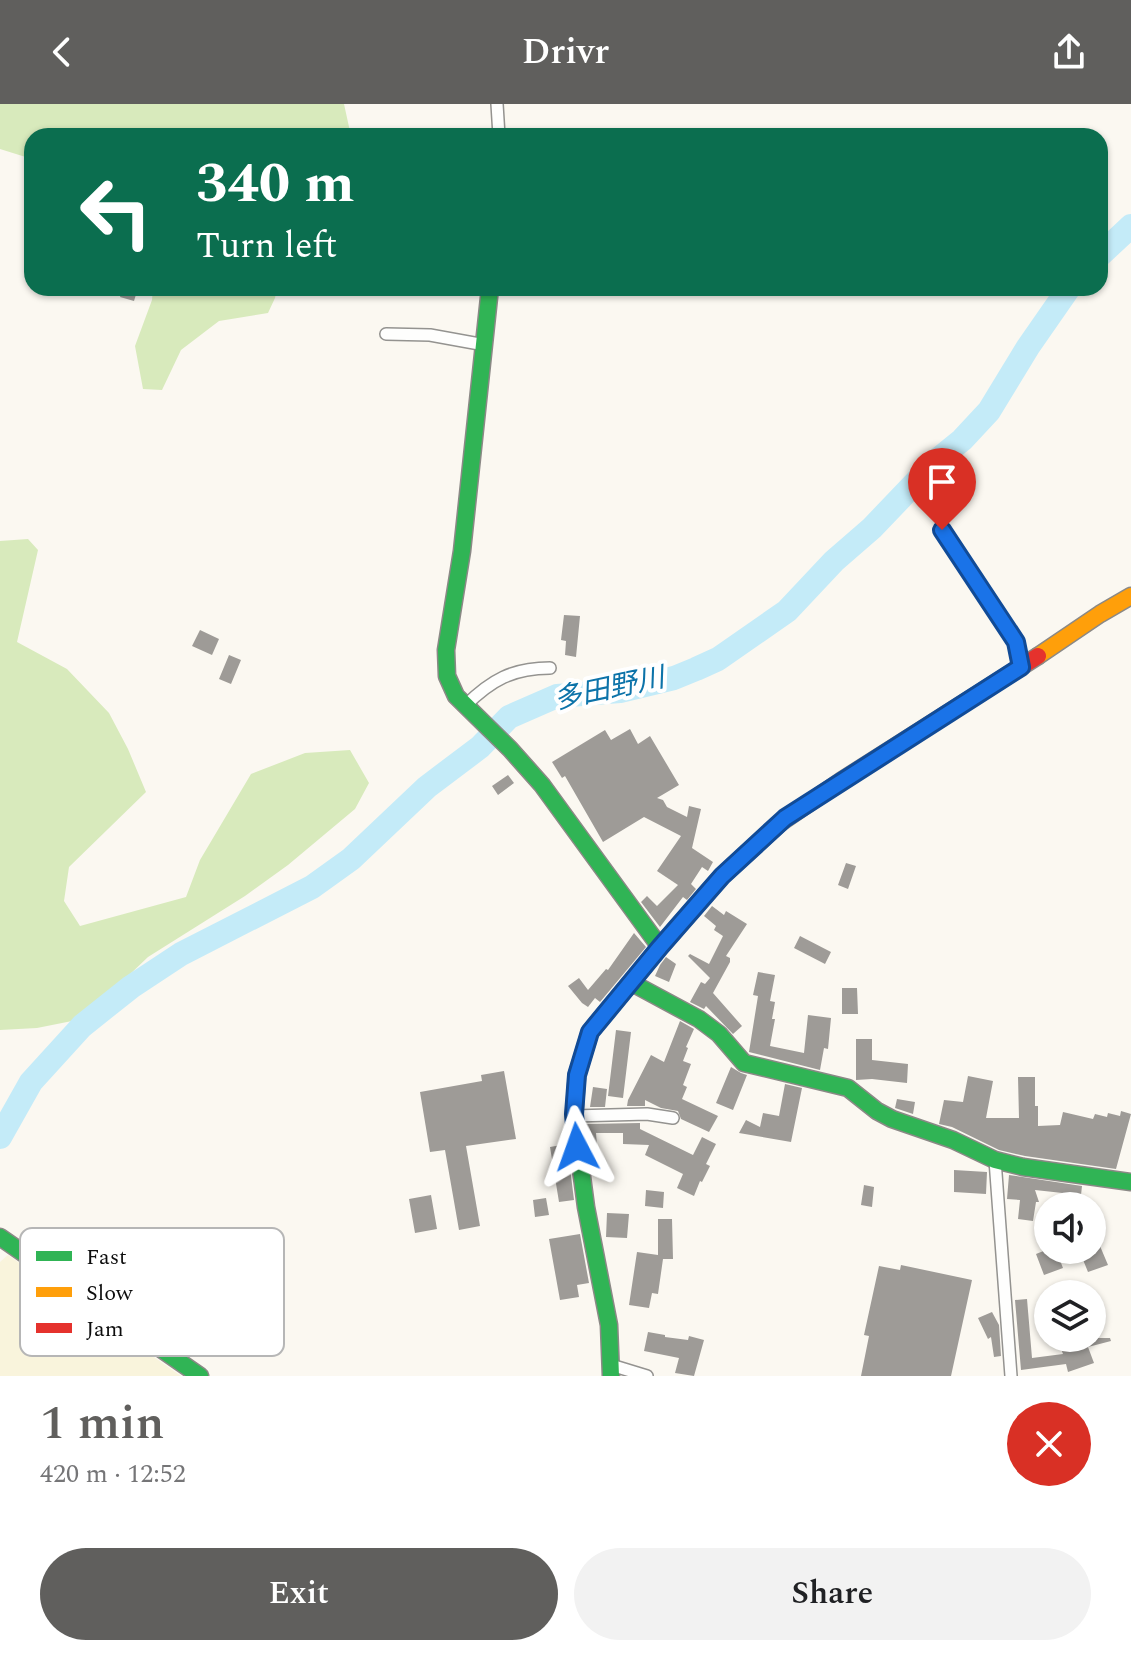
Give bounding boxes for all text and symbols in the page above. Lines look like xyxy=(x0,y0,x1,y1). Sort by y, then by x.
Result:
text: Drivr xyxy=(522,25,609,80)
icon: back xyxy=(40,30,84,74)
icon: share xyxy=(1047,30,1091,74)
text: 340 m xyxy=(196,142,355,227)
icon: left xyxy=(64,160,168,264)
text: Turn left xyxy=(196,219,337,274)
pin xyxy=(908,448,976,530)
icon: arrive xyxy=(920,460,964,504)
water label: 多田野川 xyxy=(550,656,671,722)
position arrow xyxy=(535,1105,619,1189)
map controls xyxy=(1034,1192,1106,1352)
button: sound xyxy=(1034,1192,1106,1264)
legend xyxy=(20,1228,284,1356)
text: Fast xyxy=(86,1241,127,1274)
text: Slow xyxy=(86,1277,134,1310)
button: layers xyxy=(1034,1280,1106,1352)
text: Jam xyxy=(86,1313,124,1346)
text: 1 min xyxy=(40,1387,165,1460)
button: close xyxy=(1007,1402,1091,1486)
text: 420 m · 12:52 xyxy=(40,1454,186,1494)
button: Exit xyxy=(40,1548,558,1640)
button: Share xyxy=(574,1548,1091,1640)

